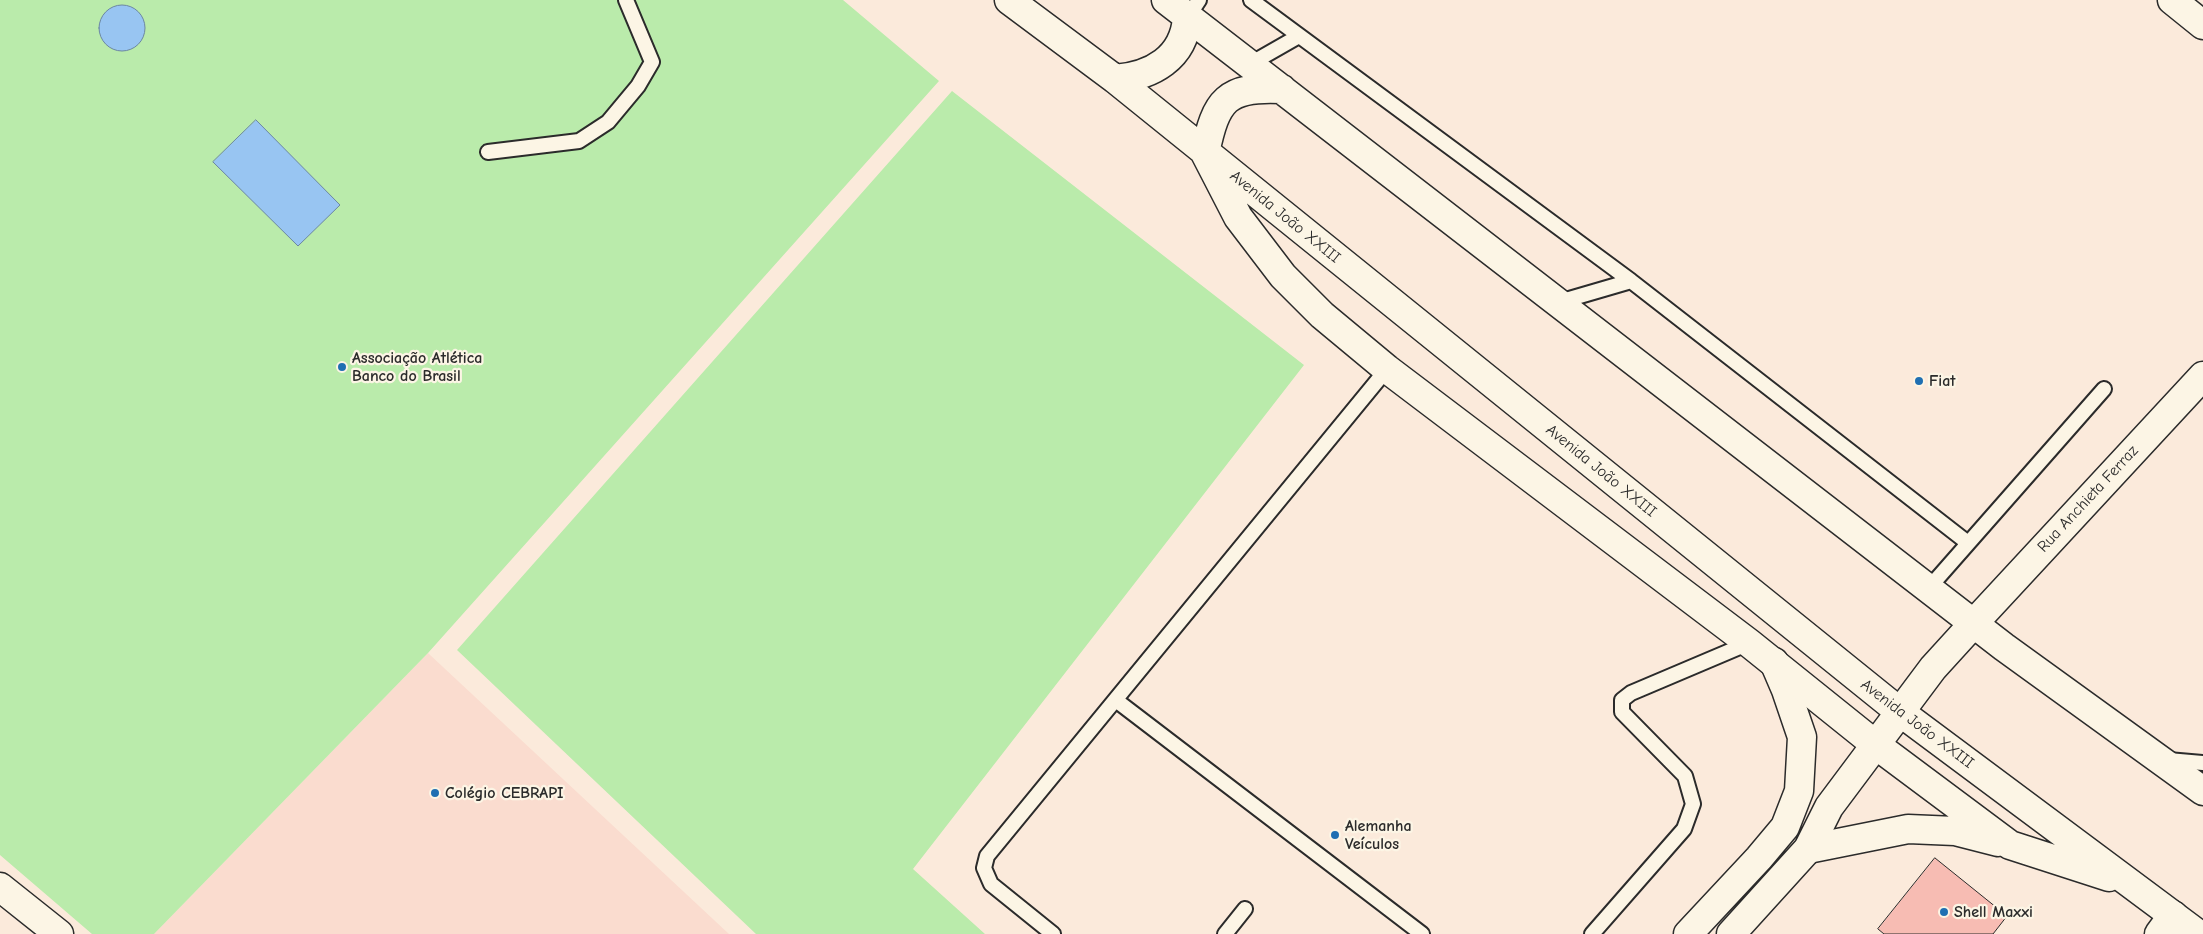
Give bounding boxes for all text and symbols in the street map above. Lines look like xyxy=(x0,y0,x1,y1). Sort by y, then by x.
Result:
street label: Avenida João XXIII xyxy=(1226,166,1344,268)
place label: Associação Atlética Banco do Brasil xyxy=(352,348,482,386)
marker: Associação Atlética Banco do Brasil xyxy=(336,361,348,373)
place label: Fiat xyxy=(1929,371,1956,391)
marker: Fiat xyxy=(1913,375,1925,387)
street label: Avenida João XXIII xyxy=(1542,420,1660,522)
street label: Rua Anchieta Ferraz xyxy=(2034,442,2142,556)
street label: Avenida João XXIII xyxy=(1857,675,1977,773)
place label: Colégio CEBRAPI xyxy=(445,783,564,803)
marker: Colégio CEBRAPI xyxy=(429,787,441,799)
place label: Alemanha Veículos xyxy=(1345,816,1412,854)
marker: Alemanha Veículos xyxy=(1329,829,1341,841)
place label: Shell Maxxi xyxy=(1954,902,2033,922)
marker: Shell Maxxi xyxy=(1938,906,1950,918)

